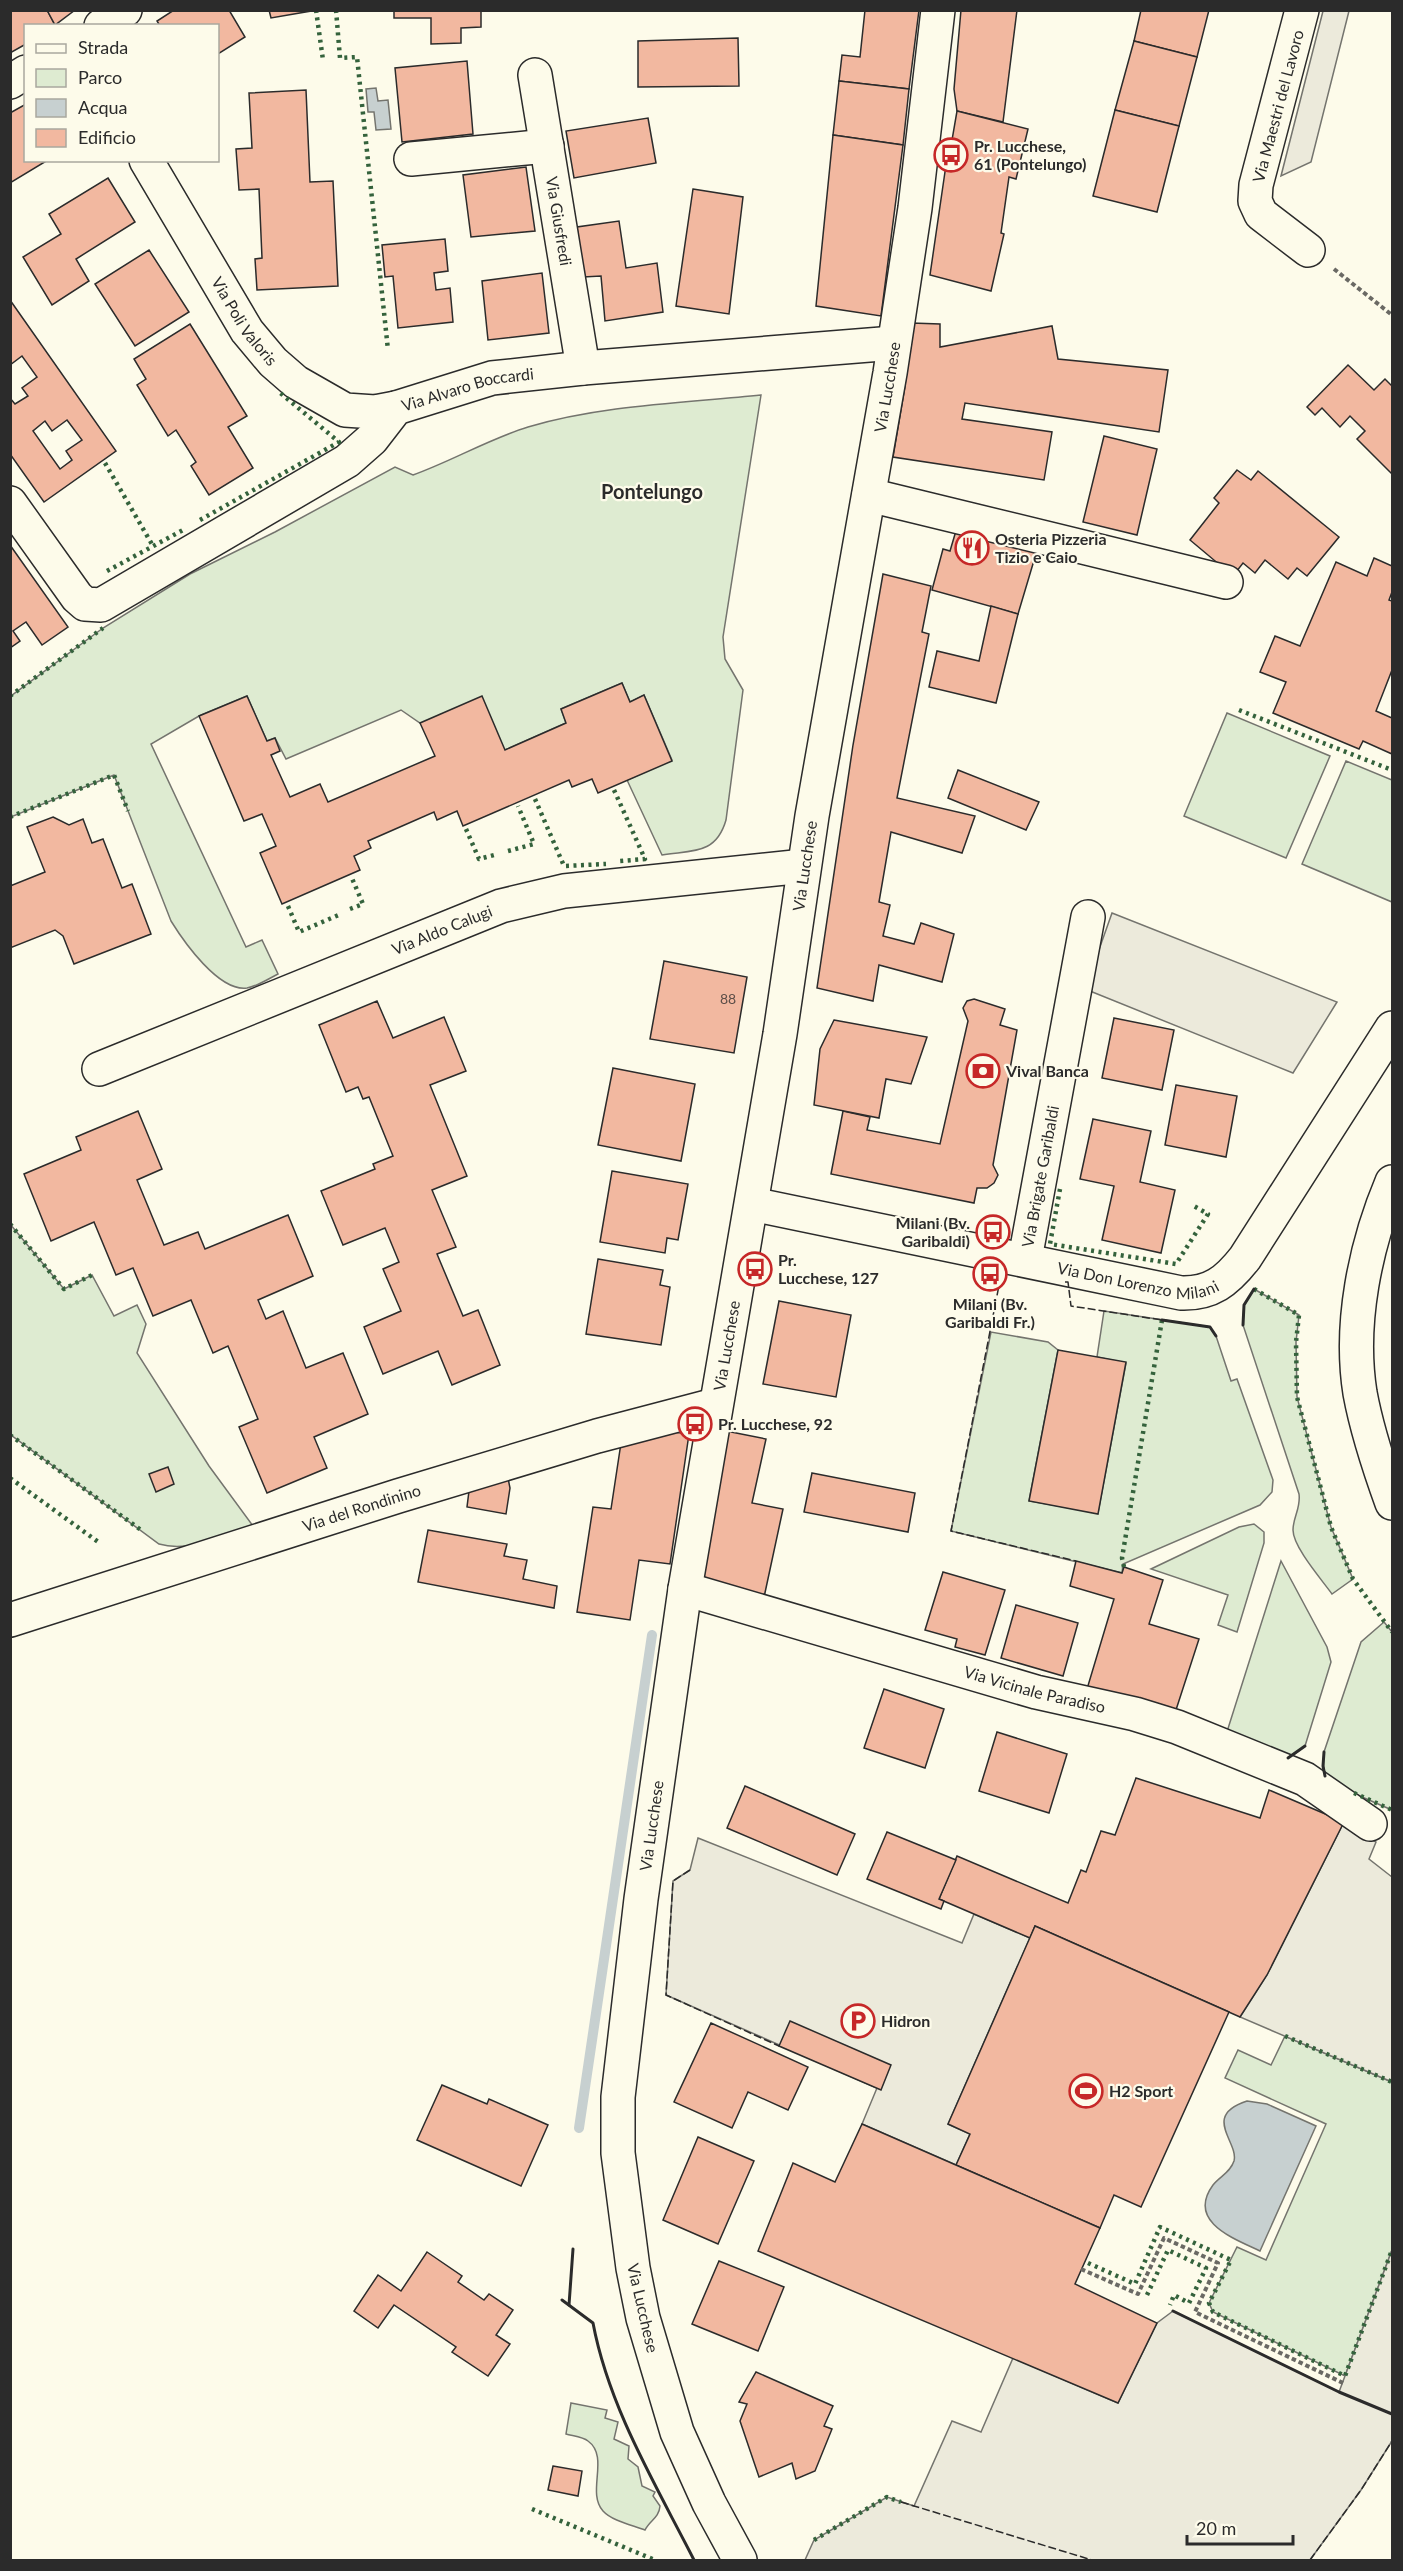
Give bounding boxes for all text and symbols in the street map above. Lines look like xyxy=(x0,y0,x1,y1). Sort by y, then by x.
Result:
legend xyxy=(24,24,219,162)
street label: Via Maestri del Lavoro xyxy=(1248,28,1307,184)
text: Strada xyxy=(78,36,128,58)
text: Parco xyxy=(78,66,122,88)
text: Acqua xyxy=(78,96,127,118)
text: Edificio xyxy=(78,126,136,148)
place label: Pr. Lucchese, 61 (Pontelungo) xyxy=(974,136,1086,173)
bus stop icon: Pr. Lucchese, 61 (Pontelungo) xyxy=(933,137,969,173)
street label: Via Giusfredi xyxy=(543,175,576,267)
street label: Via Poli Valoris xyxy=(208,273,282,369)
street label: Via Lucchese xyxy=(870,341,904,434)
street label: Via Alvaro Boccardi xyxy=(399,363,535,415)
district label: Pontelungo xyxy=(601,479,703,503)
place label: Osteria Pizzeria Tizio e Caio xyxy=(995,529,1107,566)
restaurant icon: Osteria Pizzeria Tizio e Caio xyxy=(954,530,990,566)
street label: Via Lucchese xyxy=(788,819,820,913)
street label: Via Aldo Calugi xyxy=(389,901,495,958)
house number: 88 xyxy=(720,990,736,1007)
bank icon: Vival Banca xyxy=(965,1053,1001,1089)
place label: Vival Banca xyxy=(1005,1061,1089,1080)
street label: Via Brigate Garibaldi xyxy=(1017,1104,1062,1249)
place label: Milani (Bv. Garibaldi) xyxy=(895,1213,970,1250)
bus stop icon: Milani (Bv. Garibaldi) xyxy=(975,1214,1011,1250)
place label: Pr. Lucchese, 127 xyxy=(778,1250,879,1287)
bus stop icon: Pr. Lucchese, 127 xyxy=(737,1251,773,1287)
bus stop icon: Milani (Bv. Garibaldi Fr.) xyxy=(972,1256,1008,1292)
street label: Via Don Lorenzo Milani xyxy=(1056,1258,1222,1302)
place label: Milani (Bv. Garibaldi Fr.) xyxy=(945,1294,1035,1331)
street label: Via Lucchese xyxy=(709,1299,743,1392)
bus stop icon: Pr. Lucchese, 92 xyxy=(677,1406,713,1442)
place label: Pr. Lucchese, 92 xyxy=(718,1414,832,1433)
street label: Via del Rondinino xyxy=(300,1480,423,1535)
street label: Via Vicinale Paradiso xyxy=(962,1661,1107,1716)
street label: Via Lucchese xyxy=(635,1779,667,1872)
parking icon: Hidron xyxy=(840,2003,876,2039)
place label: Hidron xyxy=(881,2011,930,2030)
sports icon: H2 Sport xyxy=(1068,2073,1104,2109)
place label: H2 Sport xyxy=(1109,2081,1173,2100)
street label: Via Lucchese xyxy=(624,2261,663,2355)
scale bar xyxy=(1187,2508,1294,2546)
text: 20 m xyxy=(1196,2517,1236,2539)

